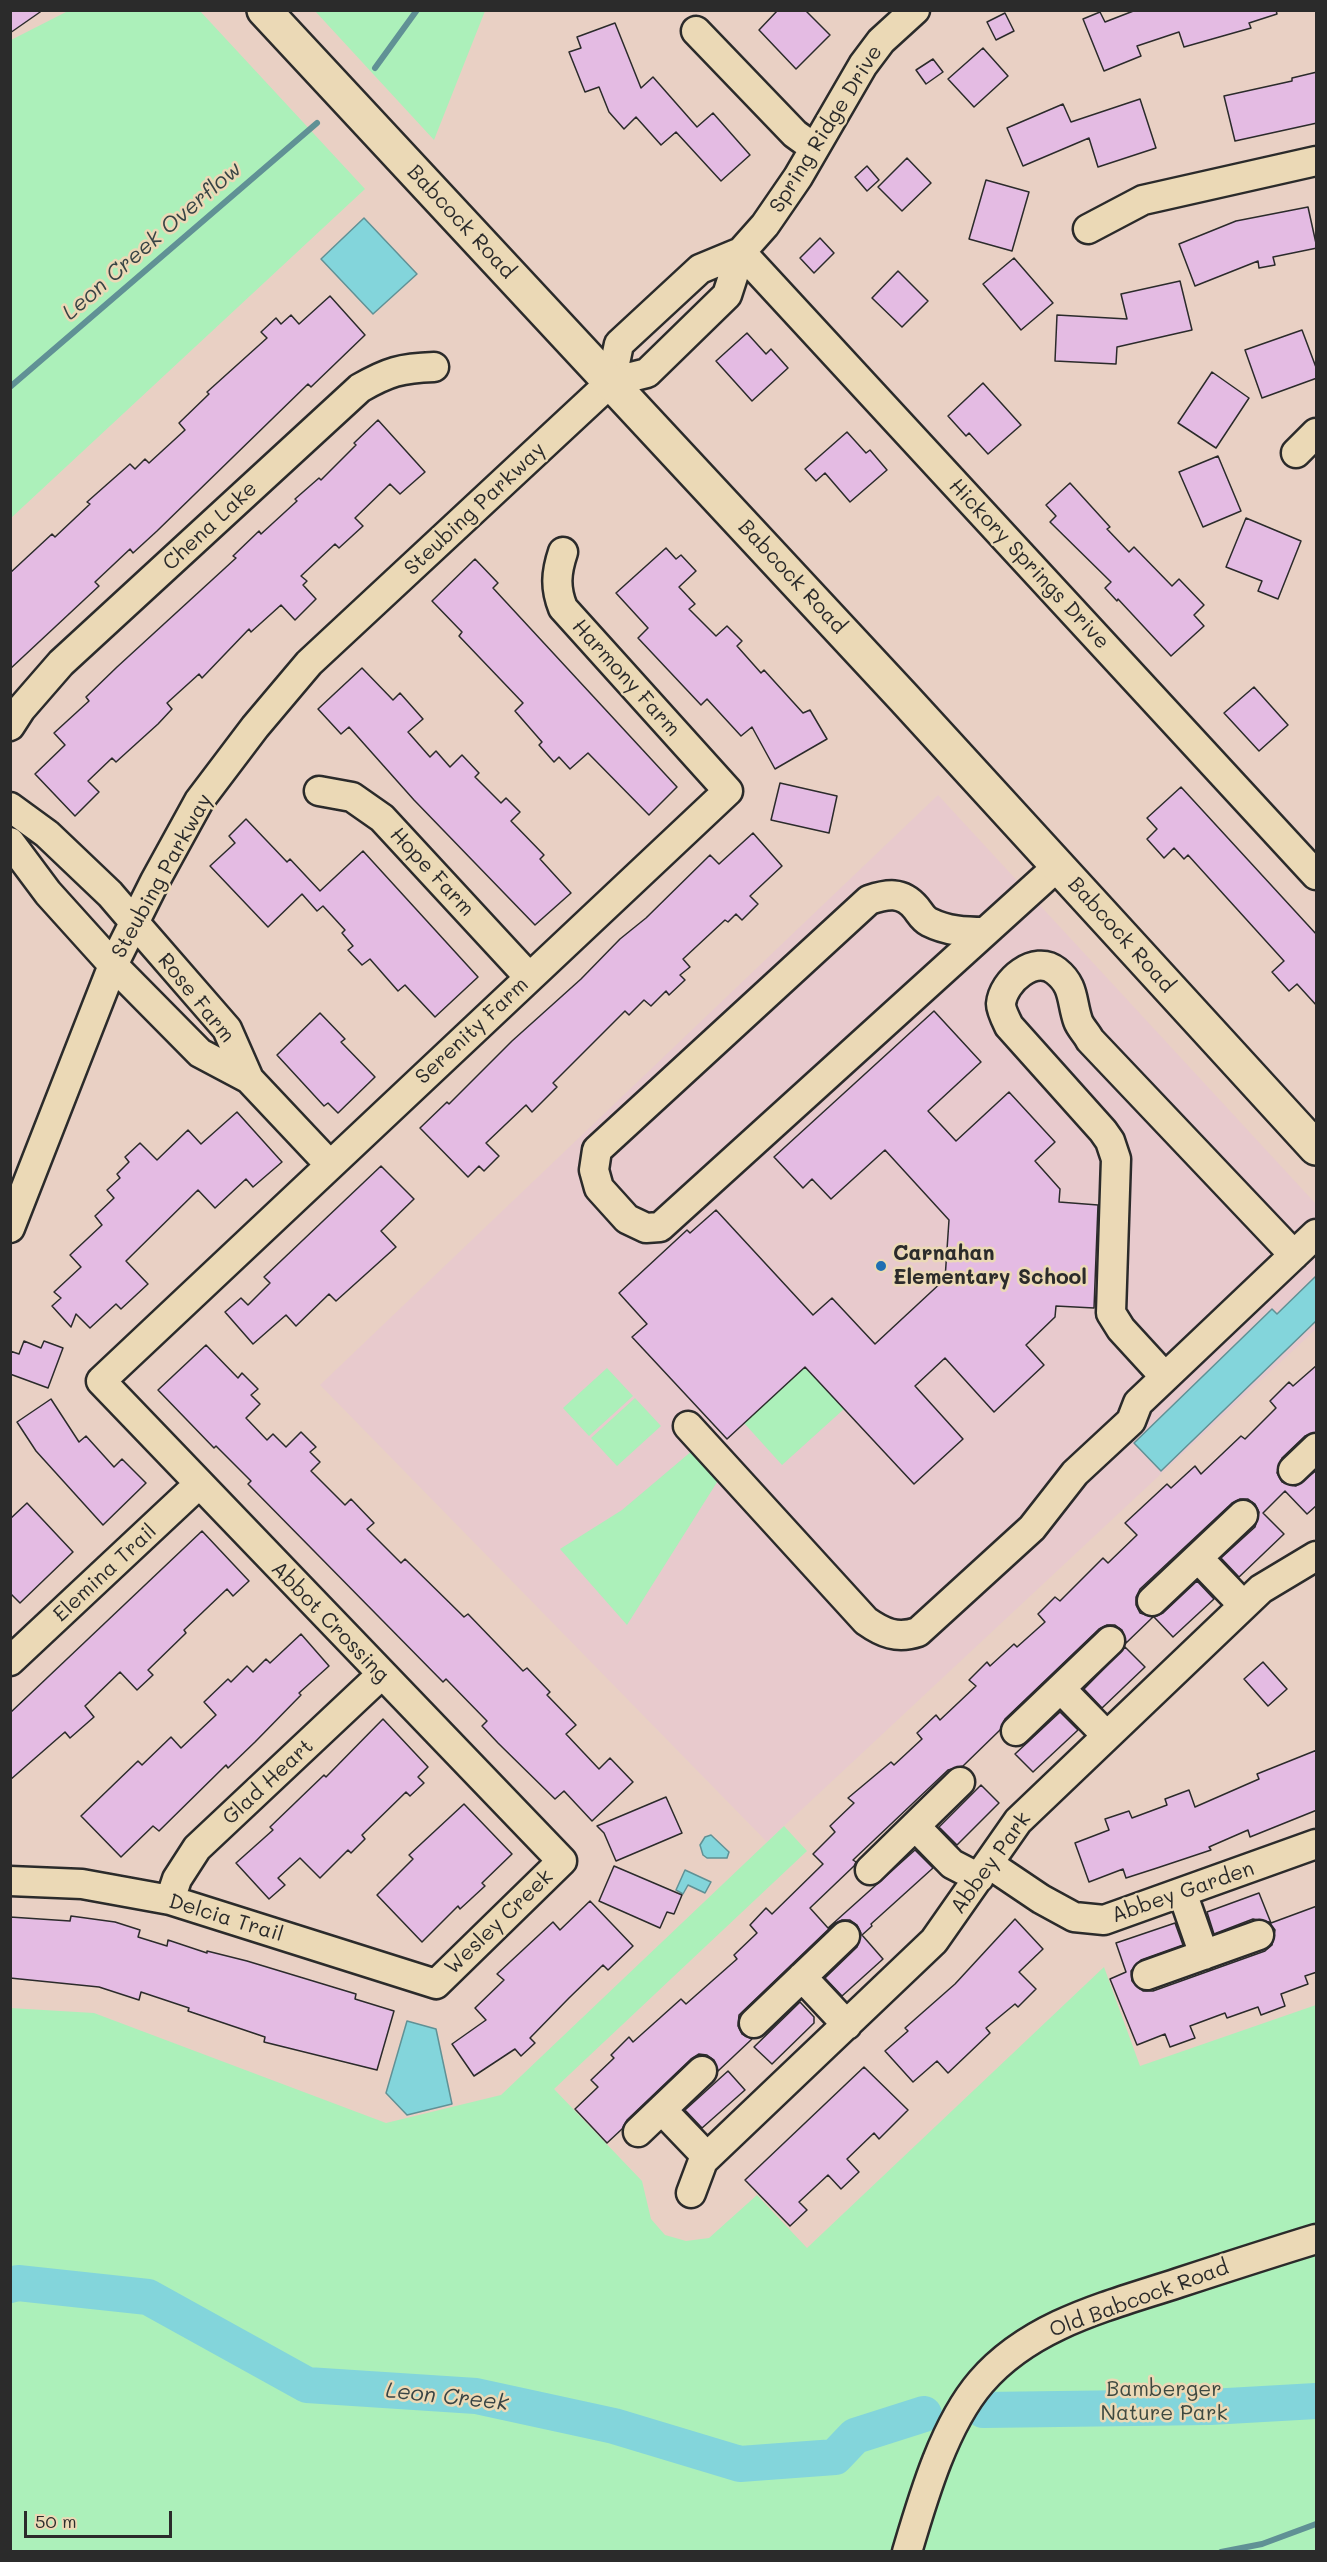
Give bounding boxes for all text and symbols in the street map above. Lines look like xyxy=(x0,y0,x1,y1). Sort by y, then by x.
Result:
street label: Spring Ridge Drive xyxy=(764,41,888,217)
water label: Leon Creek Overflow xyxy=(57,156,247,326)
street label: Babcock Road xyxy=(402,160,520,284)
street label: Steubing Parkway xyxy=(399,437,551,581)
street label: Hickory Springs Drive xyxy=(944,474,1114,654)
street label: Chena Lake xyxy=(158,476,262,576)
street label: Babcock Road xyxy=(733,515,851,639)
street label: Harmony Farm xyxy=(567,614,685,742)
street label: Steubing Parkway xyxy=(106,789,218,963)
street label: Hope Farm xyxy=(385,822,479,922)
street label: Babcock Road xyxy=(1063,872,1179,998)
street label: Rose Farm xyxy=(152,948,240,1048)
street label: Serenity Farm xyxy=(410,972,534,1090)
place label: Carnahan Elementary School xyxy=(893,1241,1087,1291)
marker: Carnahan Elementary School xyxy=(874,1259,888,1273)
street label: Elemina Trail xyxy=(48,1519,162,1627)
street label: Abbot Crossing xyxy=(266,1556,394,1688)
street label: Glad Heart xyxy=(217,1734,319,1830)
street label: Abbey Park xyxy=(946,1807,1036,1919)
street label: Abbey Garden xyxy=(1108,1856,1258,1928)
street label: Wesley Creek xyxy=(440,1864,558,1980)
street label: Delcia Trail xyxy=(166,1889,286,1947)
street label: Old Babcock Road xyxy=(1046,2255,1232,2343)
water label: Leon Creek xyxy=(384,2377,510,2417)
park label: Bamberger Nature Park xyxy=(1100,2377,1228,2427)
scale bar xyxy=(27,2499,176,2537)
text: 50 m xyxy=(35,2509,77,2533)

